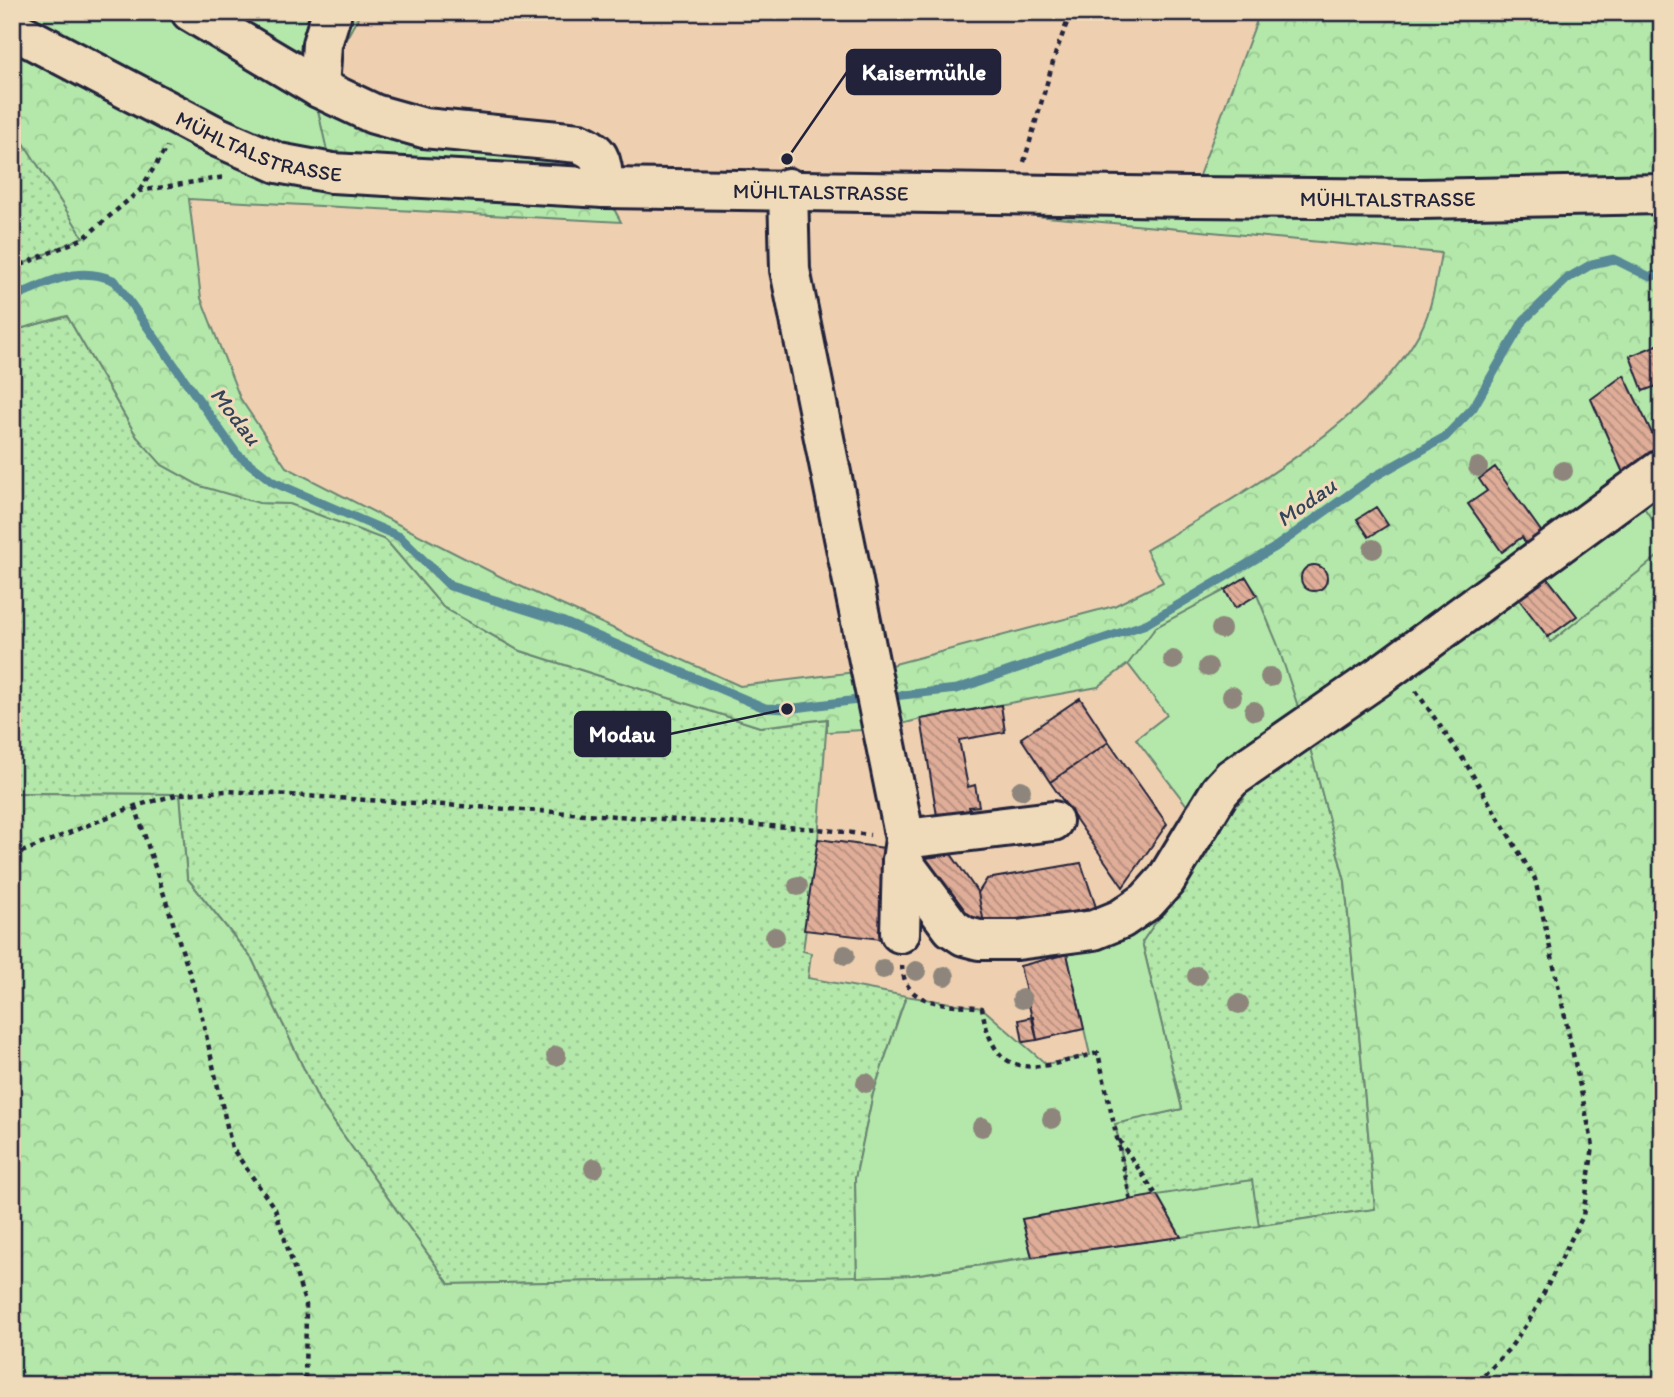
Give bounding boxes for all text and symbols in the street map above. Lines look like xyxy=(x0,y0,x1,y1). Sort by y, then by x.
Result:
callout: Kaisermühle xyxy=(847,50,1000,94)
text: Kaisermühle xyxy=(862,58,986,86)
street label: MÜHLTALSTRASSE xyxy=(172,105,343,186)
street label: MÜHLTALSTRASSE xyxy=(733,177,909,205)
street label: MÜHLTALSTRASSE xyxy=(1300,185,1476,212)
water label: Modau xyxy=(204,381,268,452)
water label: Modau xyxy=(1271,471,1342,533)
callout: Modau xyxy=(575,712,670,756)
text: Modau xyxy=(589,720,656,748)

